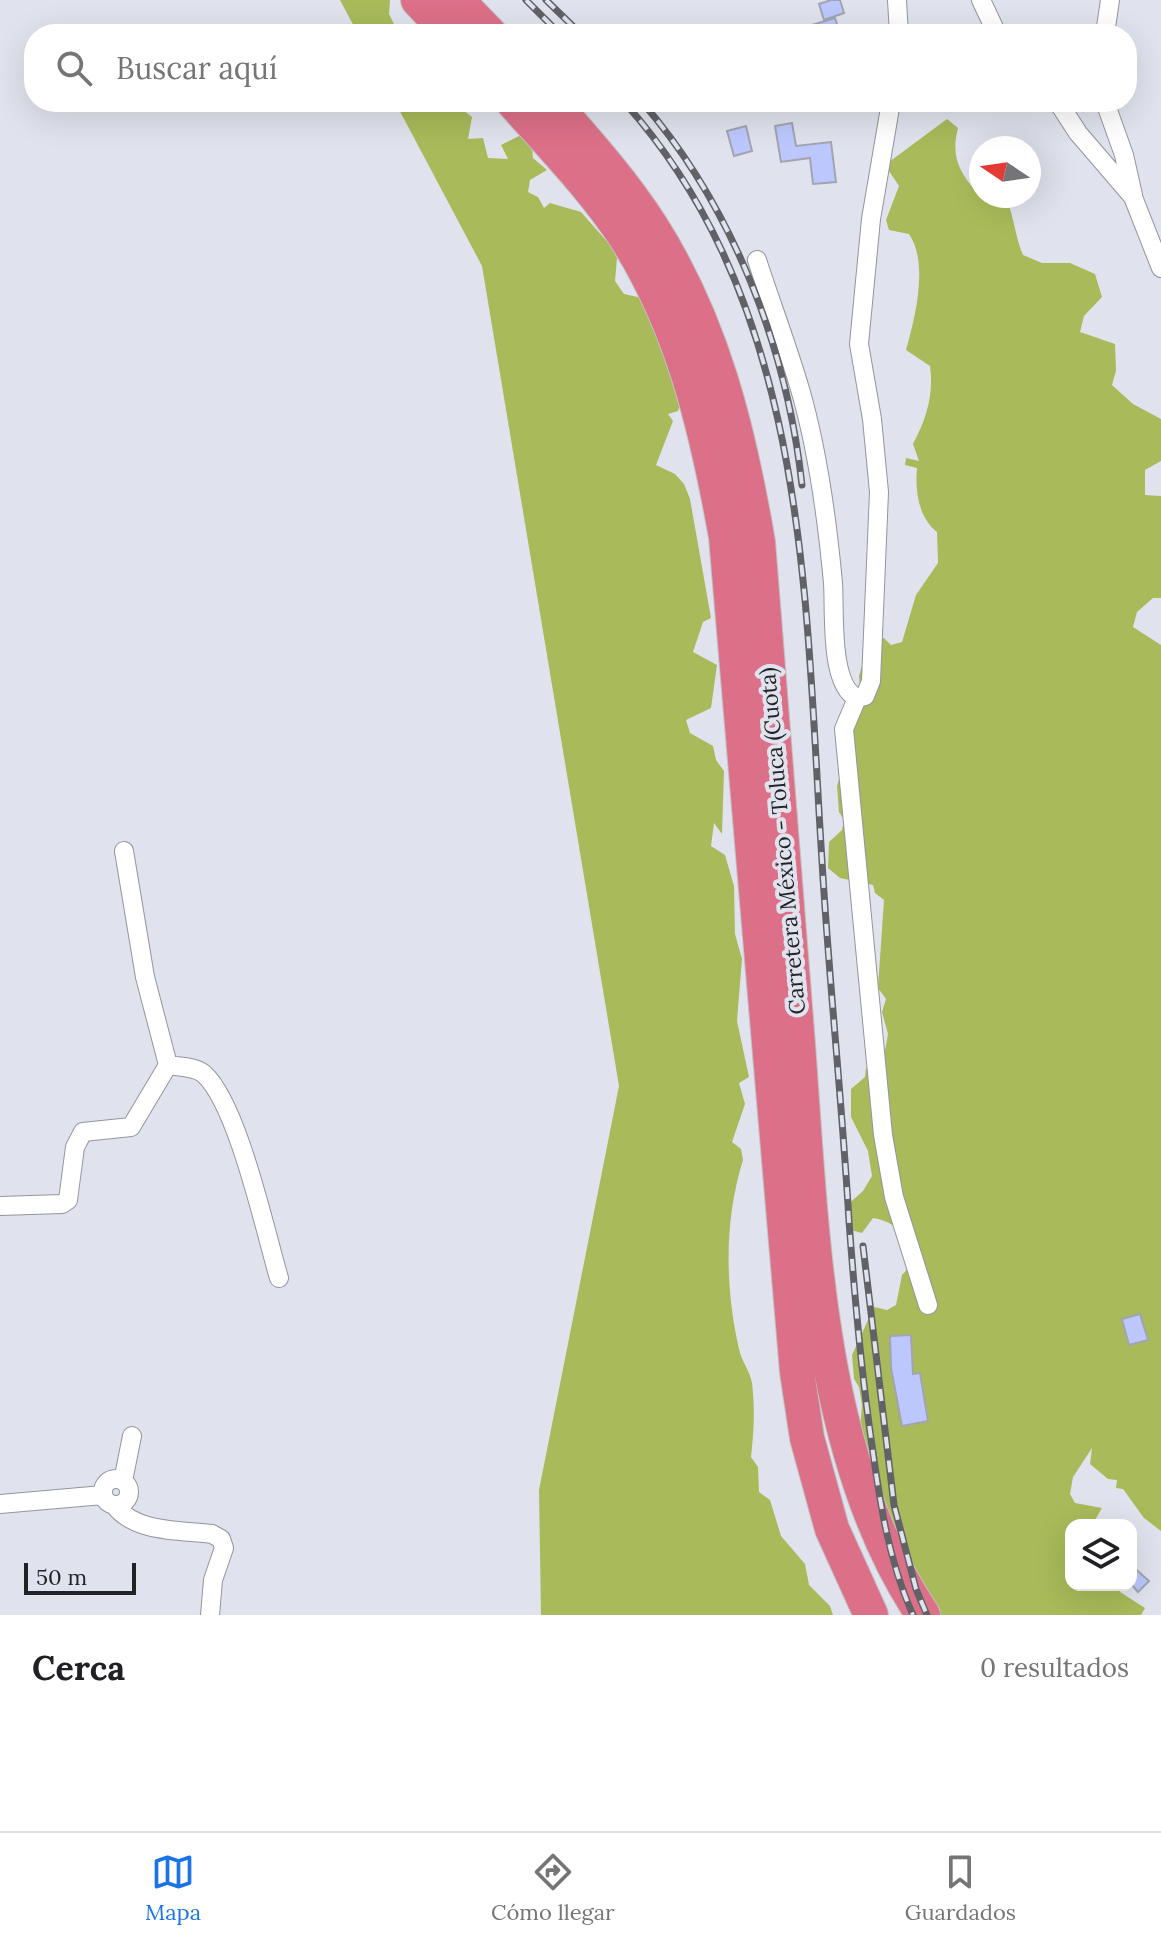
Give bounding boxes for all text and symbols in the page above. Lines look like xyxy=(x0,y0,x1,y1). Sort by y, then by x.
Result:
search box xyxy=(24,24,1137,112)
icon: search xyxy=(52,46,96,90)
text: Buscar aquí xyxy=(116,49,277,87)
north arrow xyxy=(969,136,1041,208)
street label: Carretera México - Toluca (Cuota) xyxy=(753,666,811,1016)
map controls xyxy=(1065,1519,1137,1591)
button: layers xyxy=(1065,1519,1137,1591)
scale bar xyxy=(24,1559,136,1595)
text: 50 m xyxy=(36,1563,87,1591)
text: Cerca xyxy=(32,1646,125,1689)
text: 0 resultados xyxy=(980,1651,1129,1684)
tab: Mapa xyxy=(145,1850,201,1926)
tab: Cómo llegar xyxy=(491,1850,615,1926)
tab: Guardados xyxy=(905,1850,1016,1926)

